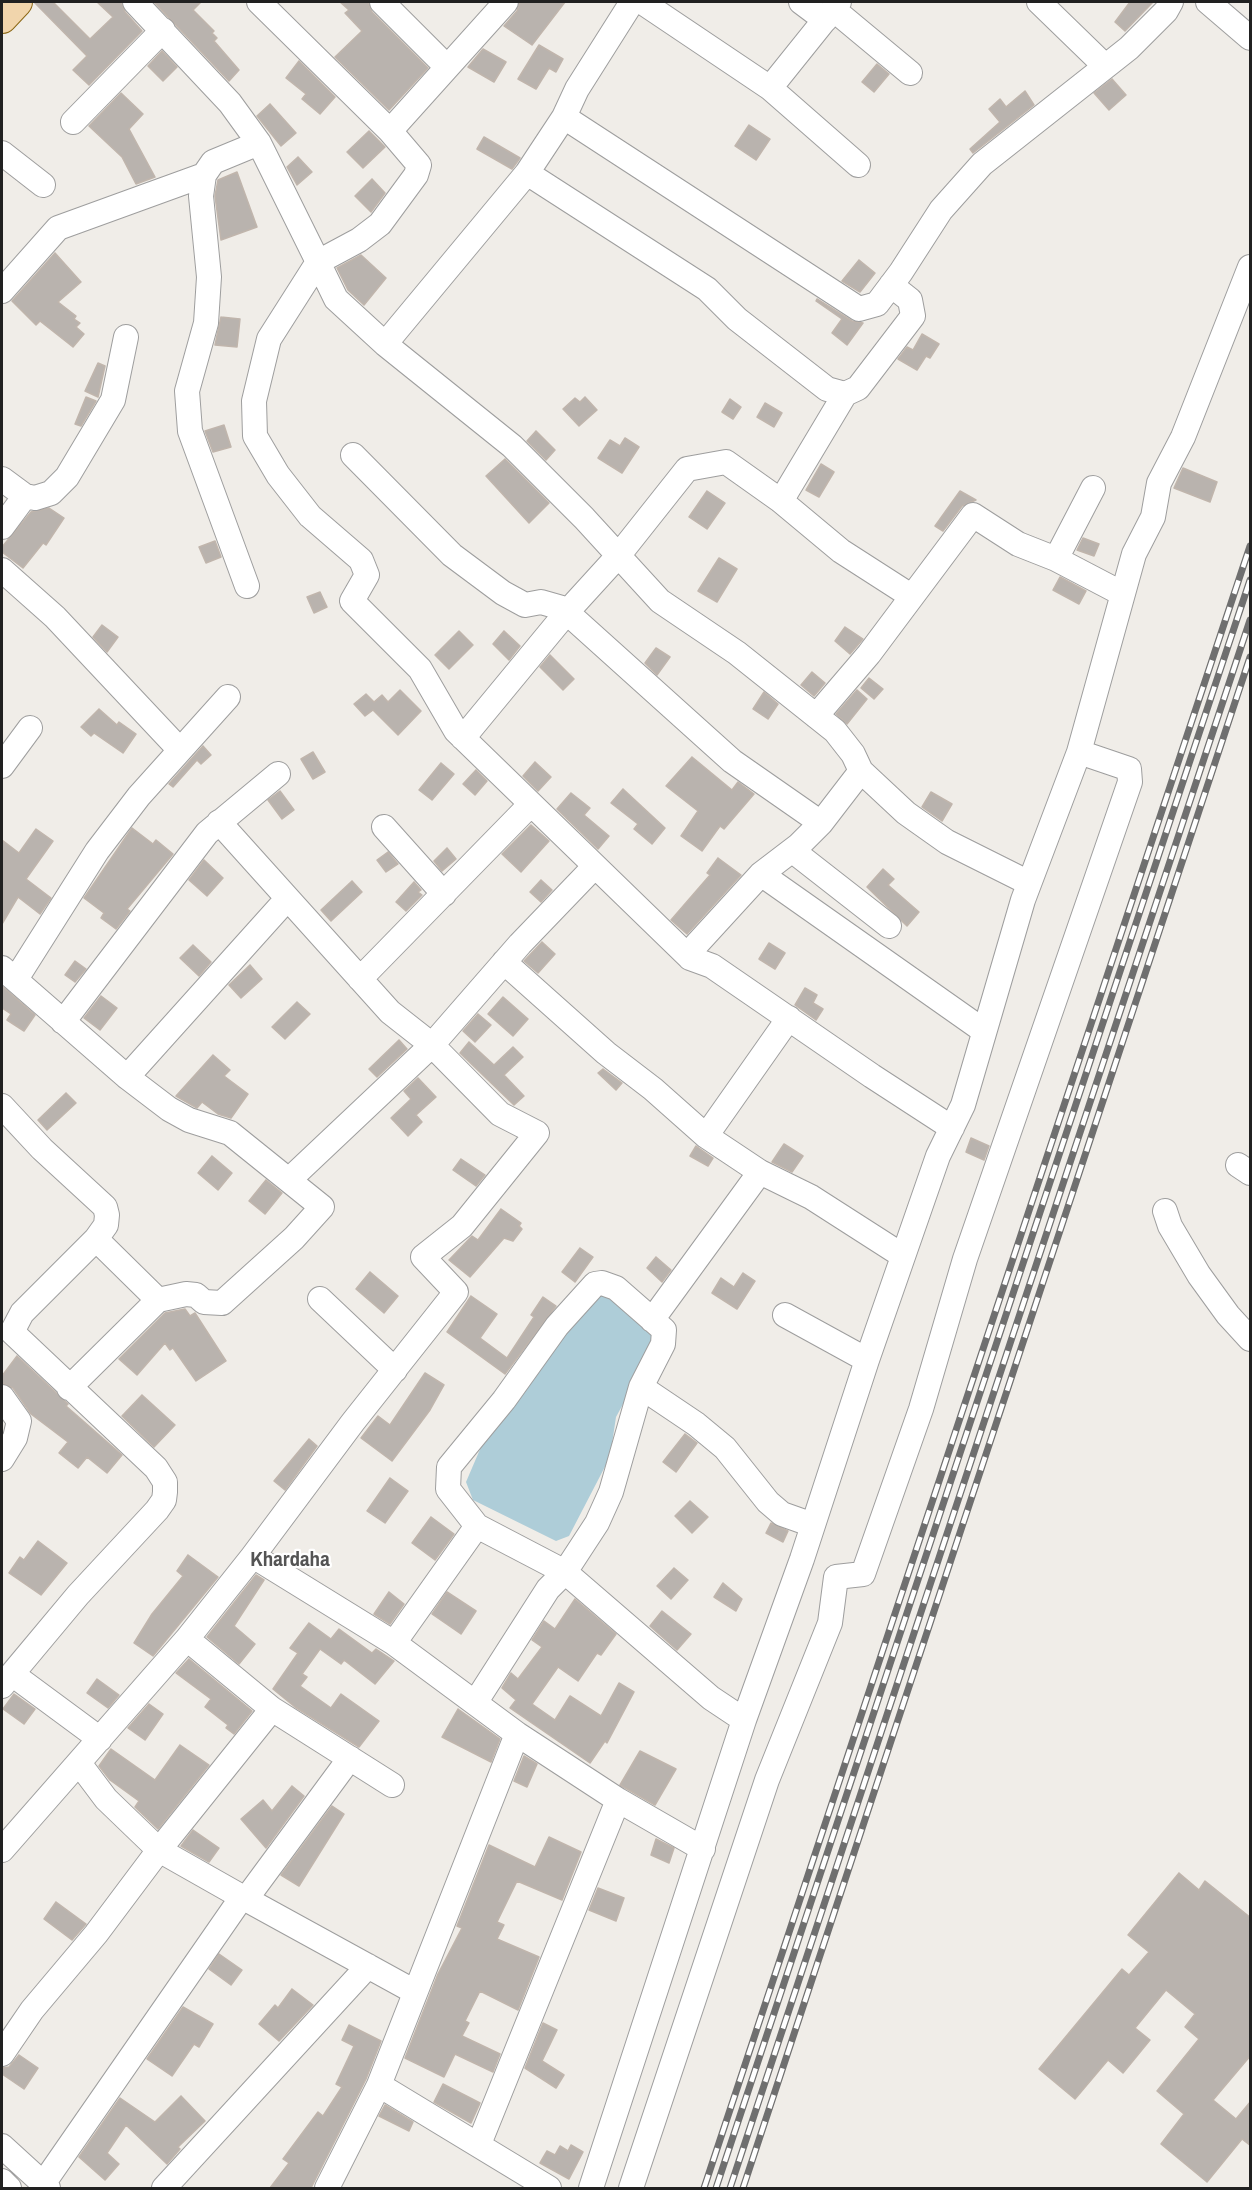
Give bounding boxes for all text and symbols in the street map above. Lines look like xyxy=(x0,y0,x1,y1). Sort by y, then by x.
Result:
district label: Khardaha xyxy=(250,1547,330,1573)

